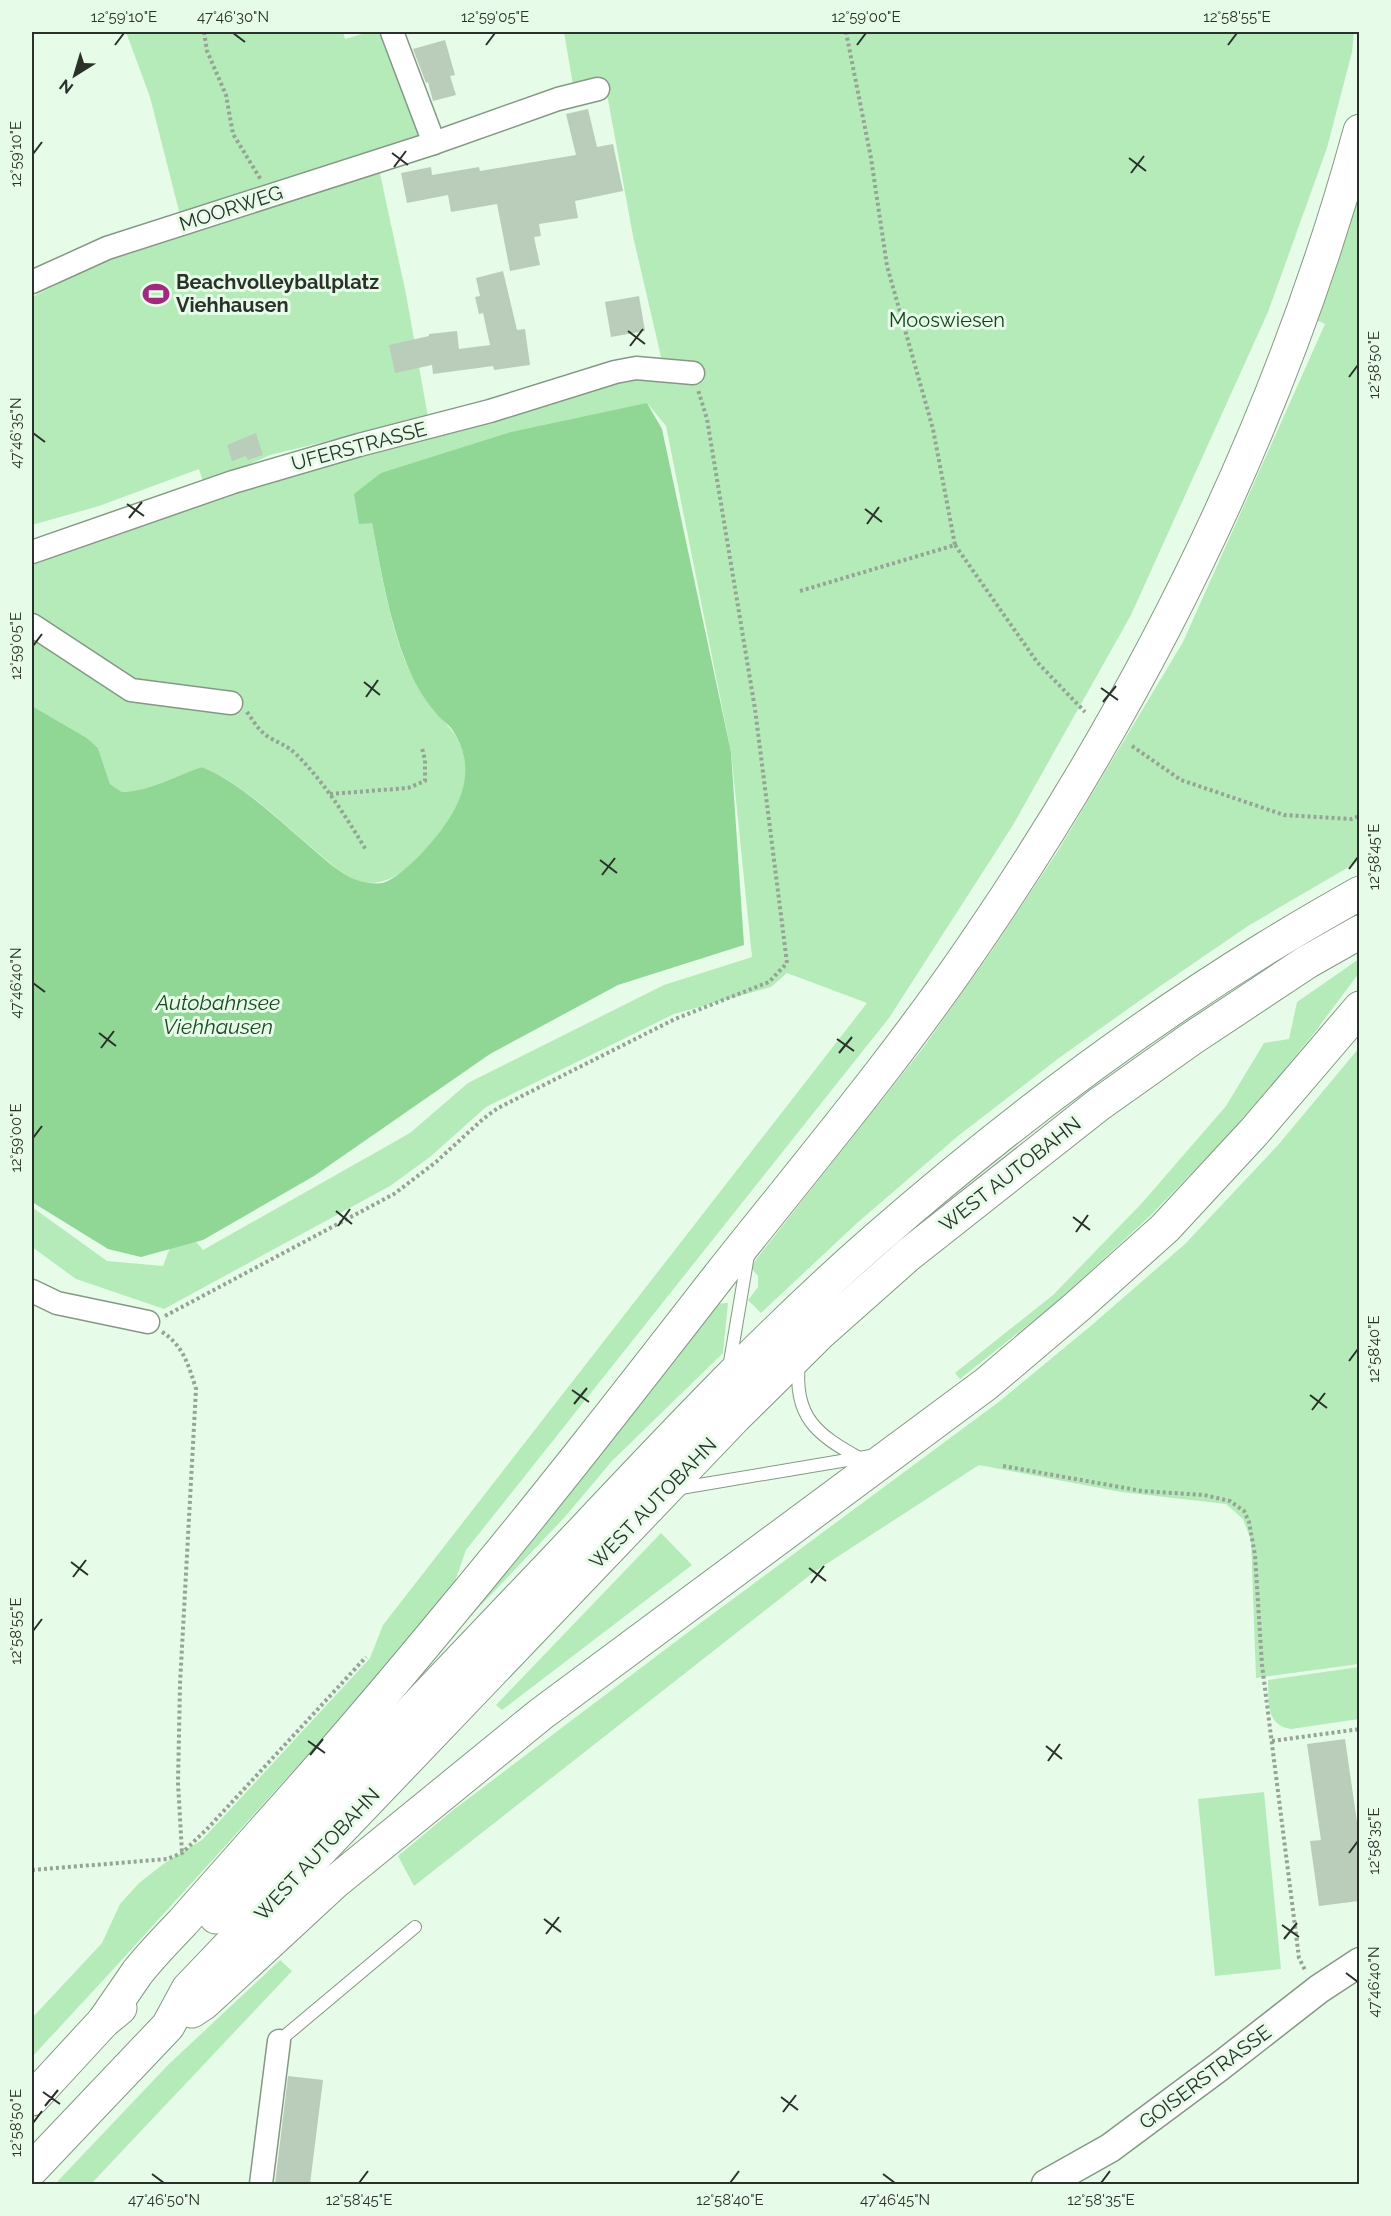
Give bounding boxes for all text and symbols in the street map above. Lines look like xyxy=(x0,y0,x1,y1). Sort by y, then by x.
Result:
text: 12°59'10"E xyxy=(91,8,157,26)
text: 47°46'30"N xyxy=(197,8,269,26)
text: 12°59'05"E xyxy=(461,8,529,26)
text: 12°59'00"E xyxy=(831,8,901,26)
text: 12°58'55"E xyxy=(1203,8,1271,26)
north arrow xyxy=(45,45,105,105)
text: N xyxy=(56,75,77,98)
text: 12°59'10"E xyxy=(7,121,25,187)
street label: MOORWEG xyxy=(176,180,286,236)
place label: Beachvolleyballplatz Viehhausen xyxy=(176,270,379,317)
sports icon: Beachvolleyballplatz Viehhausen xyxy=(141,279,171,309)
park label: Mooswiesen xyxy=(889,308,1005,332)
text: 12°58'50"E xyxy=(1365,331,1383,399)
text: 47°46'35"N xyxy=(7,397,25,469)
street label: UFERSTRASSE xyxy=(289,416,429,476)
text: 12°59'05"E xyxy=(7,612,25,680)
text: 12°58'45"E xyxy=(1365,824,1383,890)
text: 47°46'40"N xyxy=(7,947,25,1019)
water label: Autobahnsee Viehhausen xyxy=(155,990,280,1039)
text: 12°59'00"E xyxy=(7,1103,25,1173)
street label: WEST AUTOBAHN xyxy=(935,1111,1085,1237)
text: 12°58'40"E xyxy=(1365,1315,1383,1383)
street label: WEST AUTOBAHN xyxy=(584,1433,722,1573)
text: 12°58'55"E xyxy=(7,1597,25,1665)
street label: WEST AUTOBAHN xyxy=(249,1783,385,1925)
text: 12°58'35"E xyxy=(1365,1807,1383,1875)
text: 47°46'40"N xyxy=(1365,1946,1383,2018)
street label: GOISERSTRASSE xyxy=(1134,2020,1276,2134)
text: 12°58'50"E xyxy=(7,2089,25,2157)
text: 47°46'50"N xyxy=(128,2191,200,2209)
text: 12°58'45"E xyxy=(326,2191,392,2209)
text: 12°58'40"E xyxy=(696,2191,764,2209)
text: 47°46'45"N xyxy=(860,2191,930,2209)
text: 12°58'35"E xyxy=(1067,2191,1135,2209)

